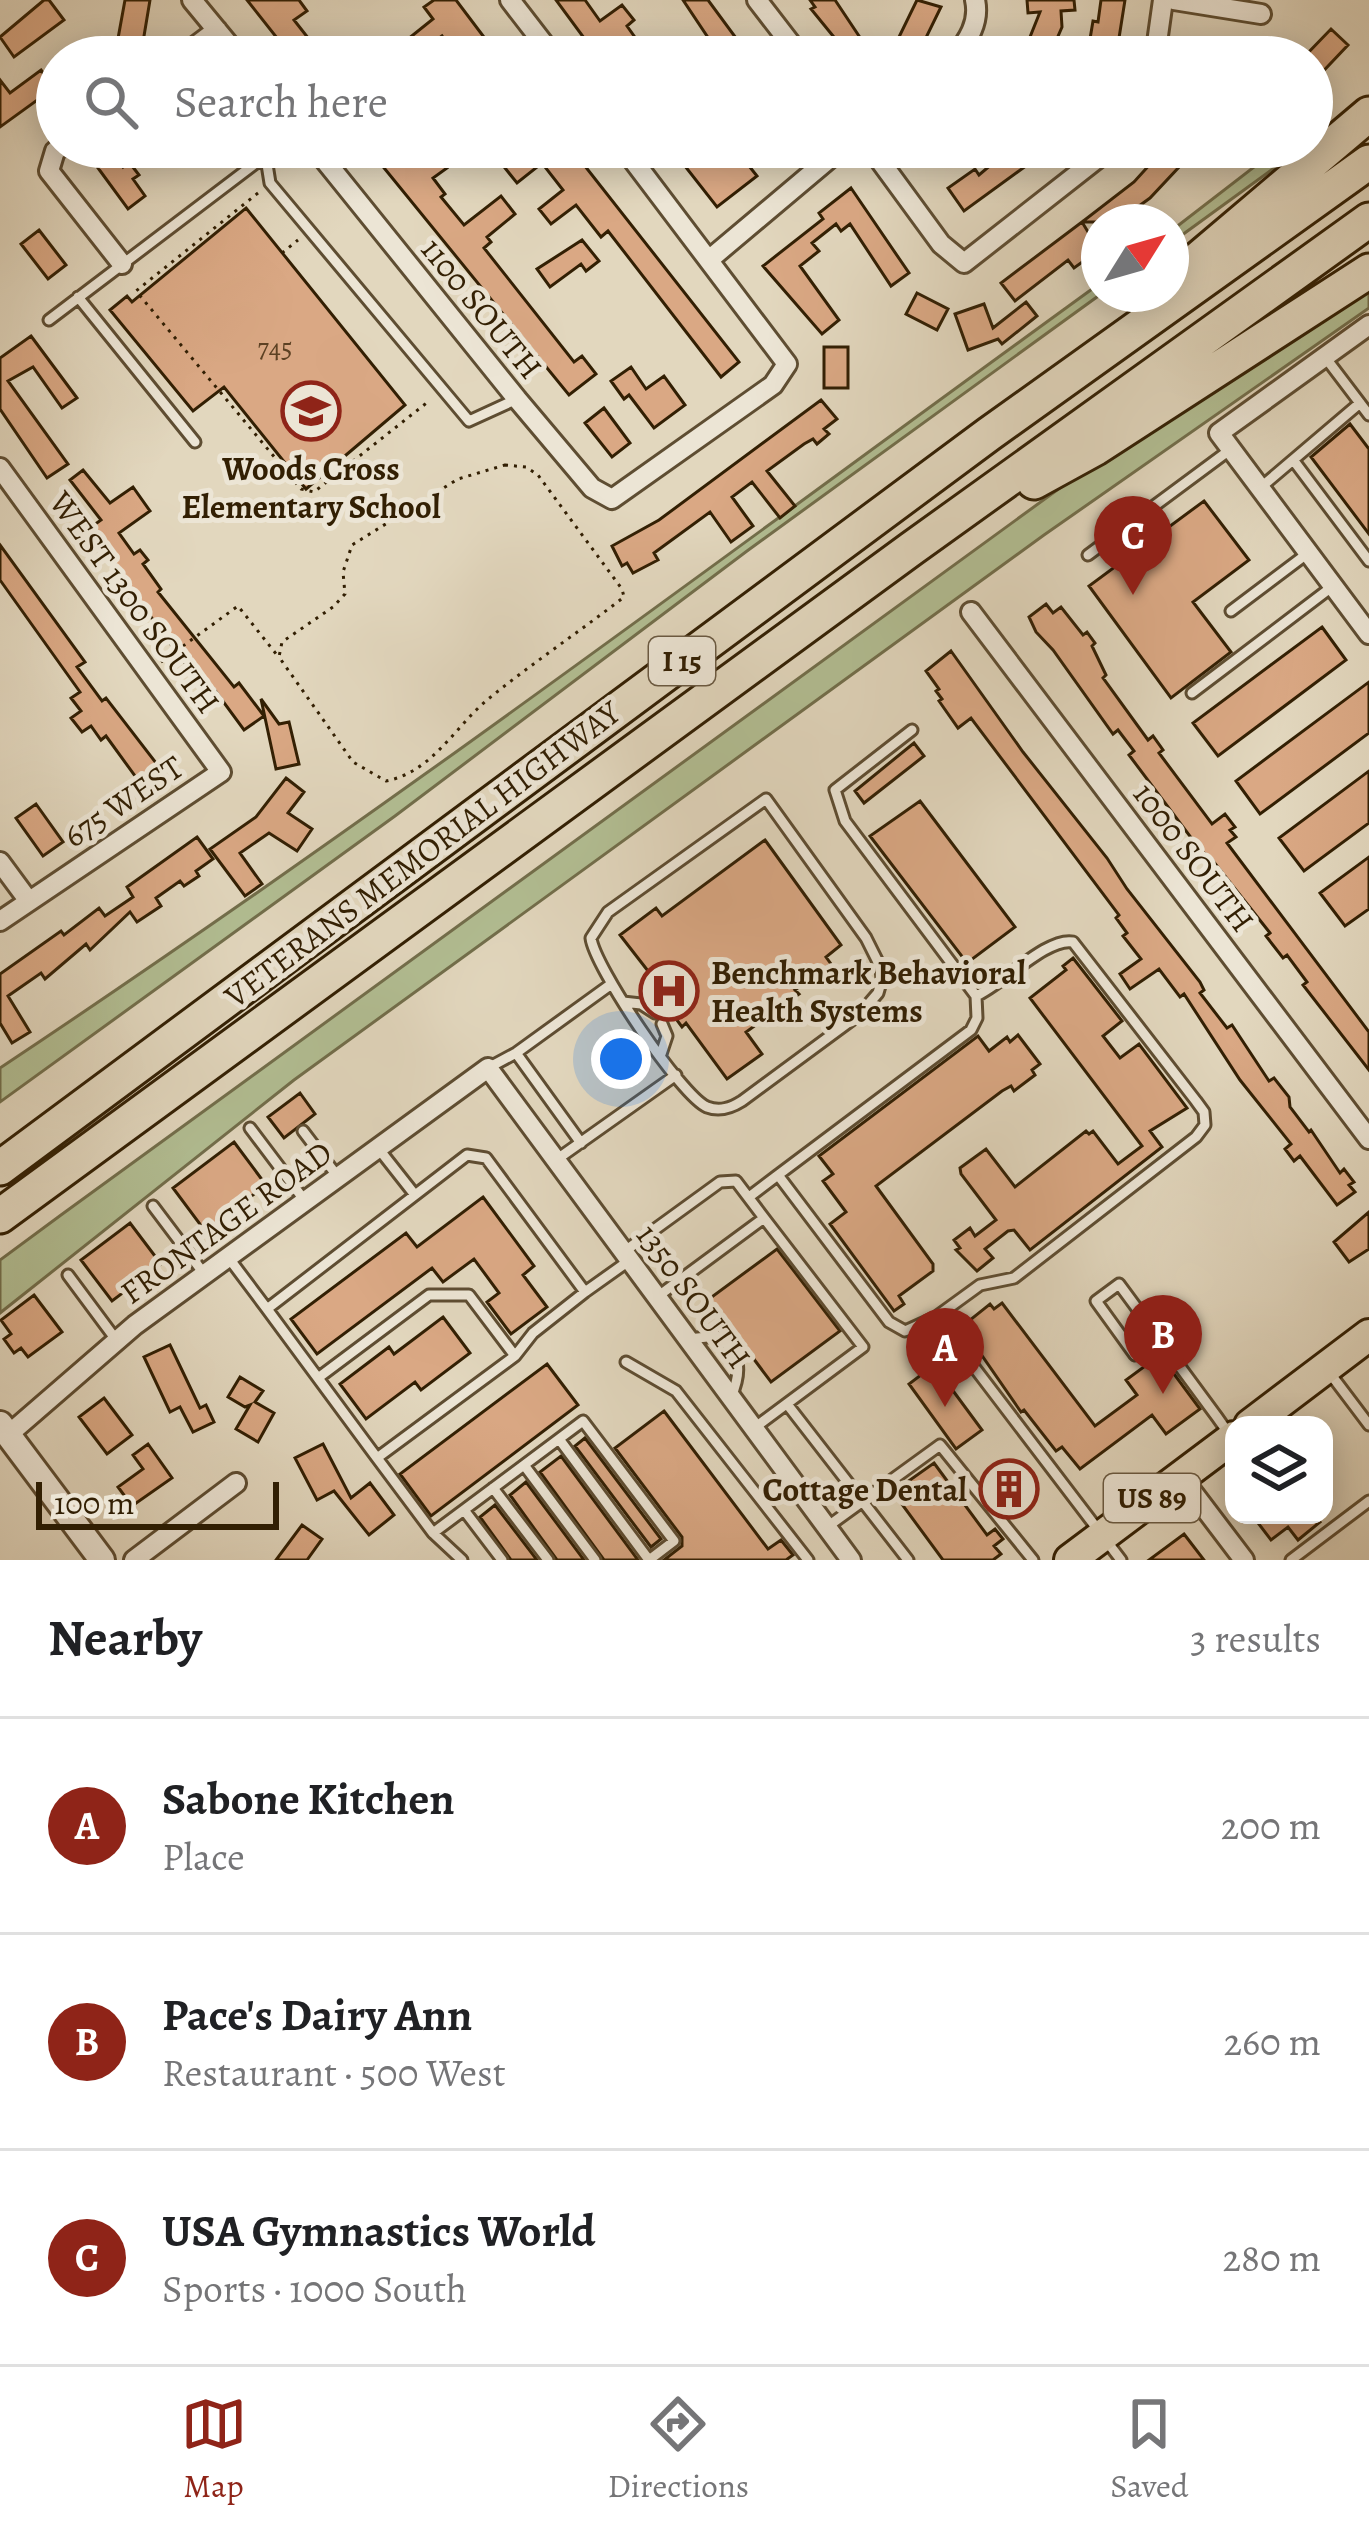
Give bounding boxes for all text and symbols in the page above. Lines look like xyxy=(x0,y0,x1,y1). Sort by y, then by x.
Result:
search box xyxy=(36,36,1333,168)
icon: search xyxy=(78,69,144,135)
text: Search here xyxy=(174,71,388,133)
north arrow xyxy=(1081,204,1189,312)
street label: 1100 SOUTH xyxy=(411,228,553,388)
house number: 745 xyxy=(257,330,293,366)
school or university icon: Woods Cross Elementary School xyxy=(280,380,342,442)
place label: Woods Cross Elementary School xyxy=(181,446,441,529)
street label: WEST 1300 SOUTH xyxy=(38,481,231,722)
pin: C xyxy=(1094,496,1172,595)
road number: I 15 xyxy=(649,637,715,685)
street label: VETERANS MEMORIAL HIGHWAY xyxy=(214,689,630,1019)
street label: 675 WEST xyxy=(54,744,192,858)
street label: 1000 SOUTH xyxy=(1123,773,1265,941)
place label: Benchmark Behavioral Health Systems xyxy=(711,950,1026,1033)
hospital icon: Benchmark Behavioral Health Systems xyxy=(638,960,700,1022)
your location xyxy=(591,1029,651,1089)
street label: FRONTAGE ROAD xyxy=(111,1130,341,1314)
street label: 1350 SOUTH xyxy=(626,1214,762,1378)
pin: B xyxy=(1124,1295,1202,1394)
pin: A xyxy=(906,1308,984,1407)
map controls xyxy=(1225,1416,1333,1524)
button: layers xyxy=(1225,1416,1333,1524)
building icon: Cottage Dental xyxy=(978,1458,1040,1520)
place label: Cottage Dental xyxy=(763,1467,967,1512)
road number: US 89 xyxy=(1104,1474,1200,1522)
scale bar xyxy=(36,1476,279,1529)
text: 100 m xyxy=(54,1480,134,1525)
text: Nearby xyxy=(48,1603,202,1673)
text: 3 results xyxy=(1190,1612,1321,1665)
text: Sabone Kitchen xyxy=(162,1768,455,1830)
text: A xyxy=(75,1799,99,1852)
text: 200 m xyxy=(1221,1799,1321,1852)
text: Place xyxy=(162,1830,245,1883)
text: Pace's Dairy Ann xyxy=(162,1984,472,2046)
text: B xyxy=(75,2015,99,2068)
text: 260 m xyxy=(1223,2015,1321,2068)
text: Restaurant · 500 West xyxy=(162,2046,506,2099)
text: USA Gymnastics World xyxy=(162,2200,595,2262)
text: C xyxy=(75,2231,99,2284)
text: 280 m xyxy=(1223,2231,1321,2284)
text: Sports · 1000 South xyxy=(162,2262,467,2315)
tab: Map xyxy=(181,2391,247,2508)
tab: Directions xyxy=(608,2391,749,2508)
tab: Saved xyxy=(1110,2391,1188,2508)

